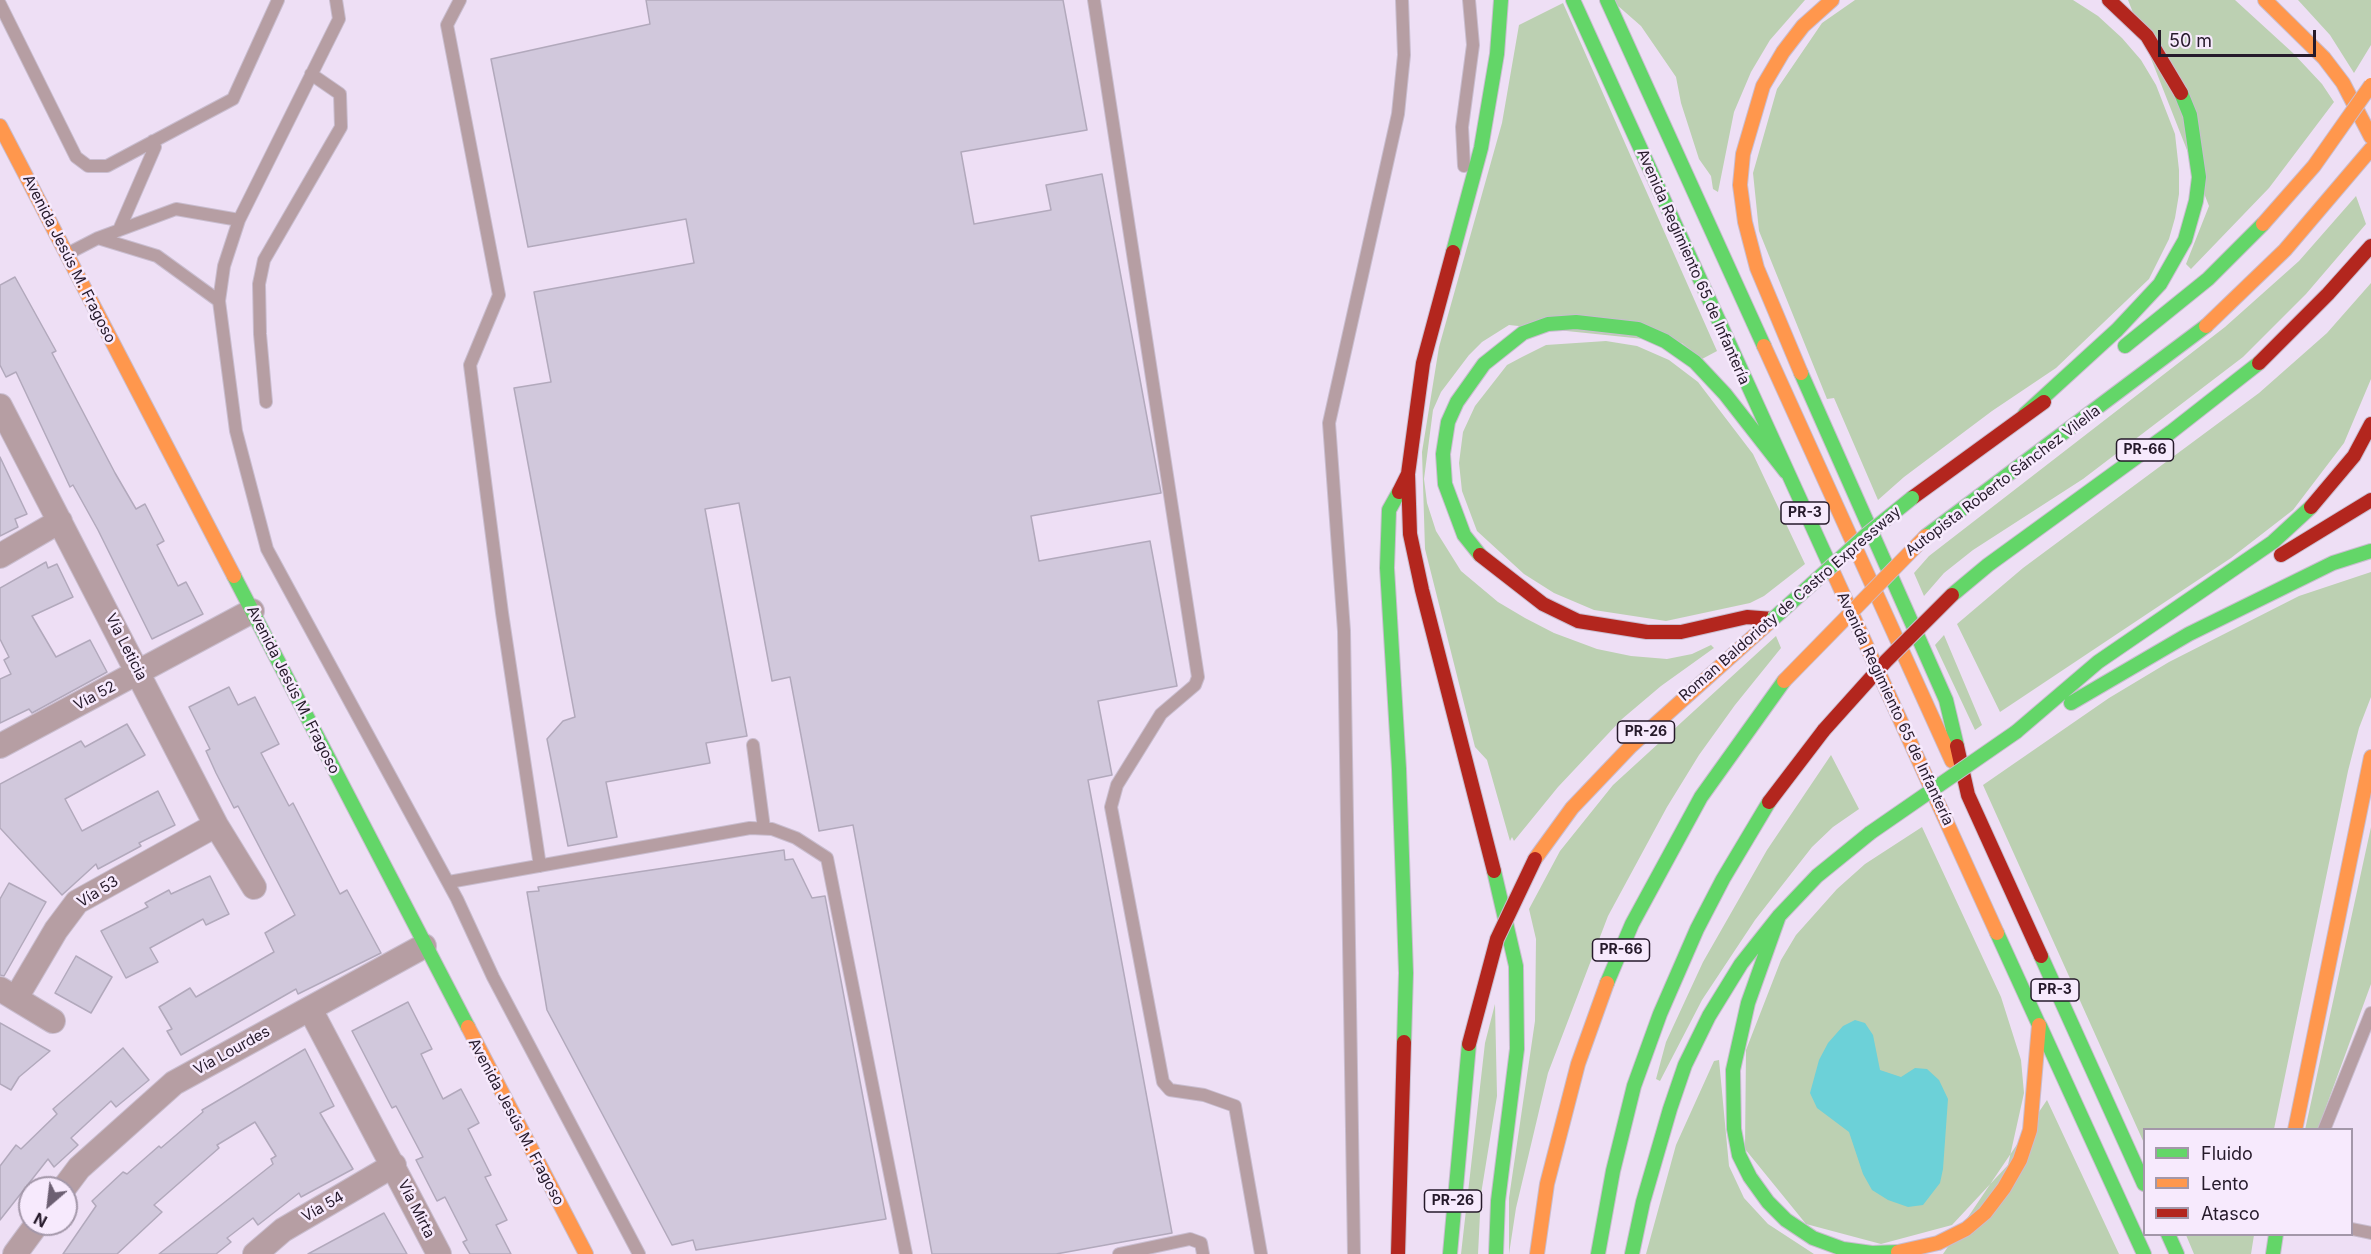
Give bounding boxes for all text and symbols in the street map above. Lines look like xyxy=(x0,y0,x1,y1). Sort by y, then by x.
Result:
scale bar xyxy=(2161,18,2318,56)
text: 50 m xyxy=(2169,30,2212,51)
street label: Avenida Regimiento 65 de Infantería xyxy=(1633,147,1753,387)
street label: Avenida Jesús M. Fragoso xyxy=(19,172,119,346)
street label: Autopista Roberto Sánchez Vilella xyxy=(1902,402,2104,560)
road number: PR-66 xyxy=(2116,439,2174,461)
road number: PR-3 xyxy=(1781,502,1829,524)
street label: Roman Baldorioty de Castro Expressway xyxy=(1676,503,1904,705)
street label: Avenida Regimiento 65 de Infantería xyxy=(1833,589,1957,829)
street label: Avenida Jesús M. Fragoso xyxy=(243,603,343,777)
street label: Vía Leticia xyxy=(101,610,151,684)
street label: Vía 52 xyxy=(71,678,119,714)
road number: PR-26 xyxy=(1618,721,1674,743)
street label: Vía 53 xyxy=(74,872,122,912)
road number: PR-66 xyxy=(1592,939,1650,961)
road number: PR-3 xyxy=(2031,979,2079,1001)
street label: Vía Lourdes xyxy=(191,1023,273,1079)
street label: Avenida Jesús M. Fragoso xyxy=(464,1035,568,1209)
legend xyxy=(2143,1128,2353,1236)
text: Fluido xyxy=(2201,1143,2253,1164)
text: Lento xyxy=(2201,1173,2249,1194)
north arrow xyxy=(18,1176,78,1236)
street label: Vía Mirta xyxy=(394,1177,438,1241)
street label: Vía 54 xyxy=(299,1188,347,1226)
road number: PR-26 xyxy=(1424,1190,1482,1212)
text: Atasco xyxy=(2201,1203,2260,1224)
text: N xyxy=(30,1208,51,1232)

